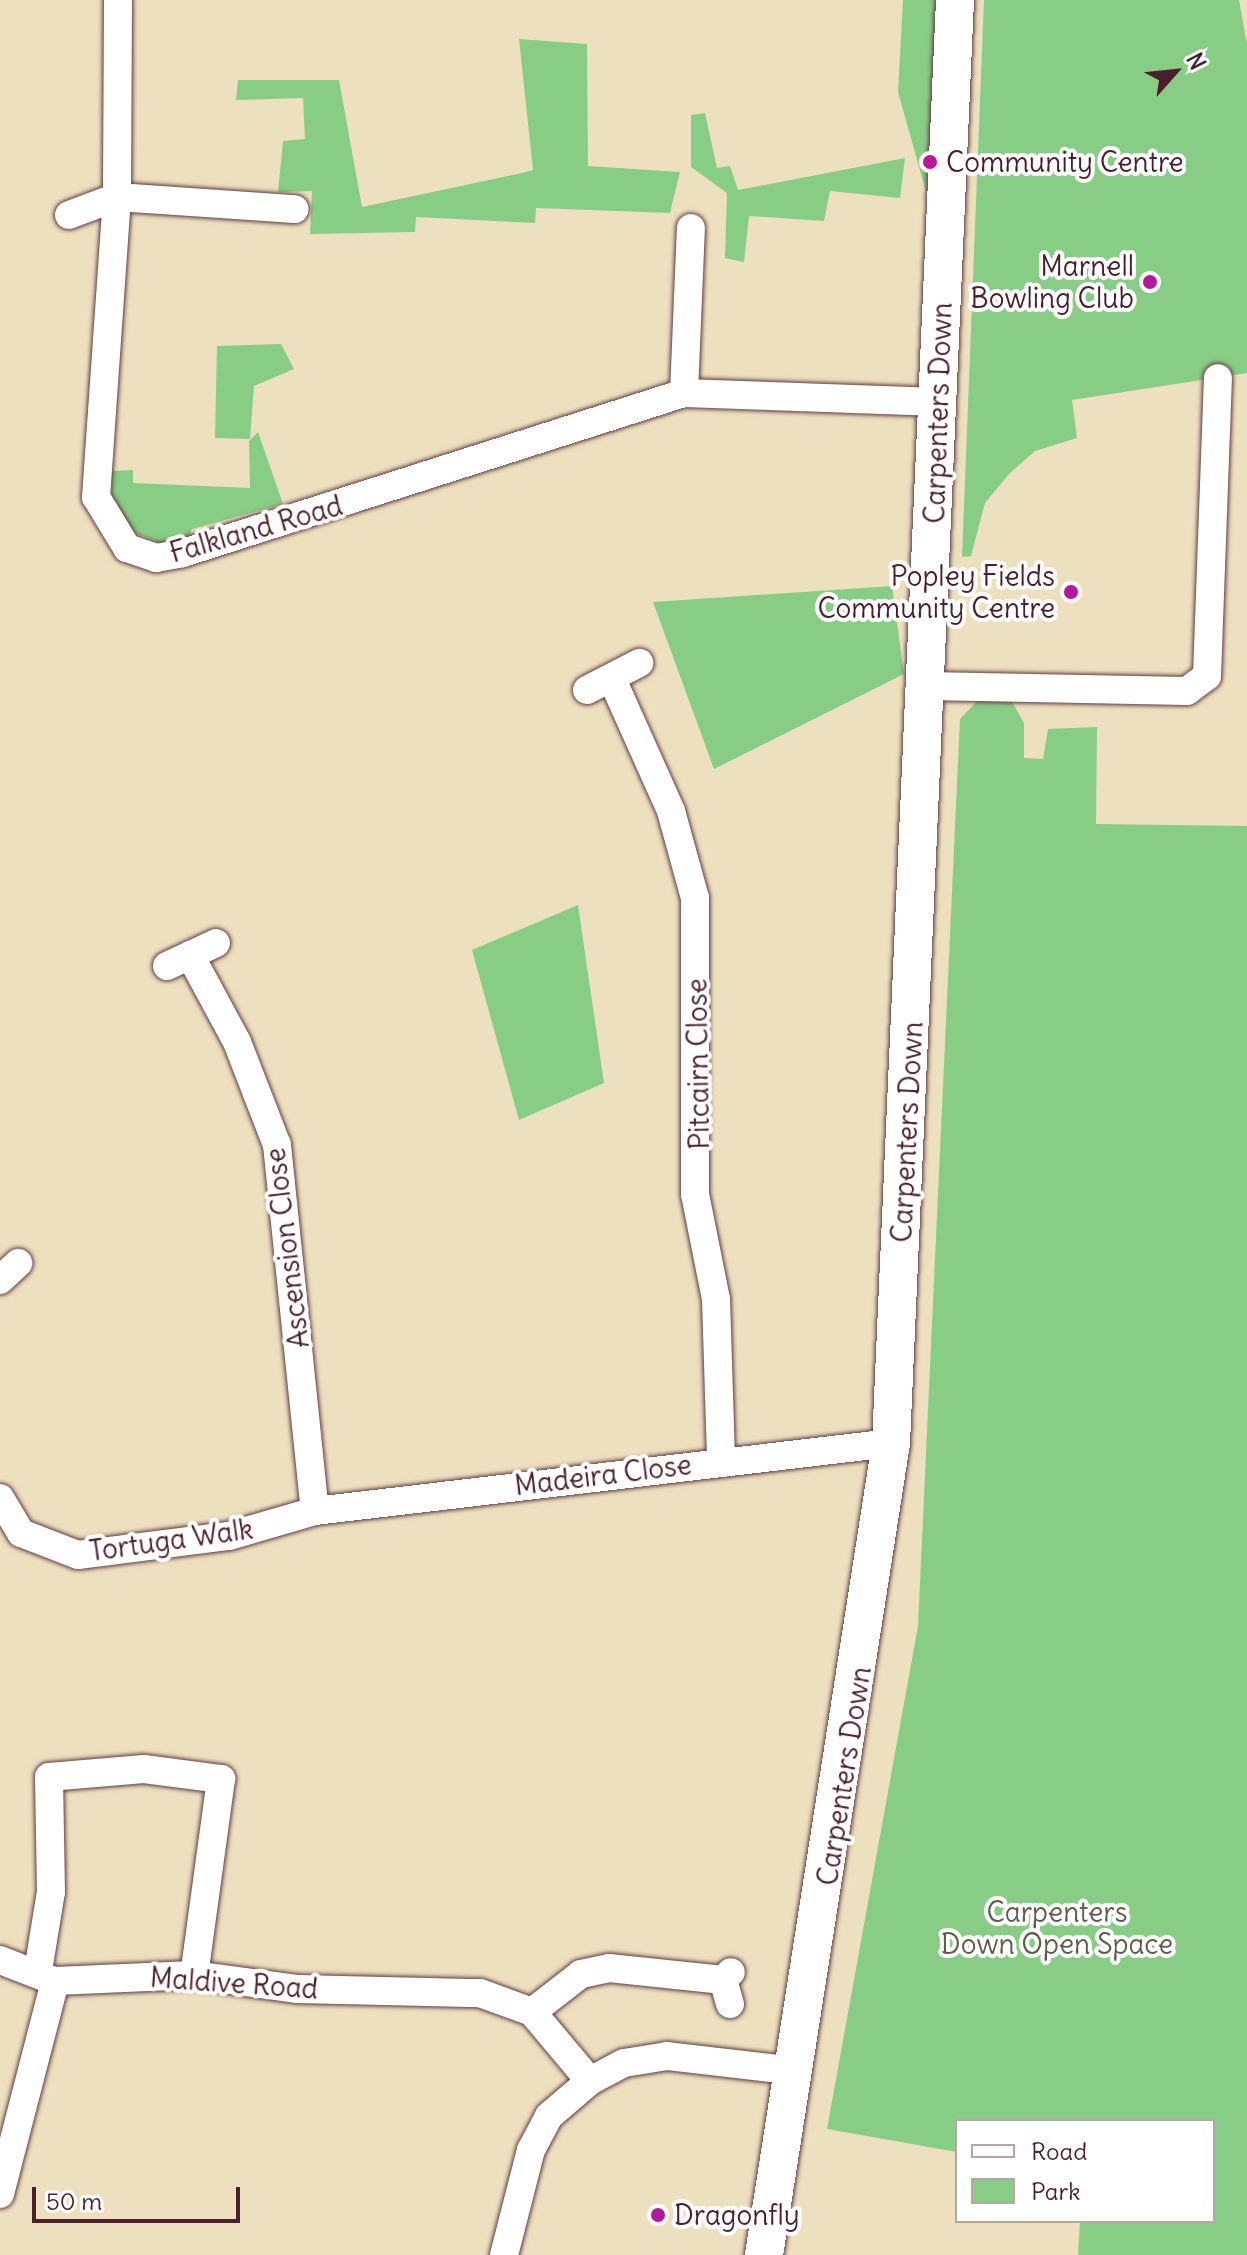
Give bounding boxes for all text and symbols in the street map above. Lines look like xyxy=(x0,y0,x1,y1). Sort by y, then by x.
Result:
north arrow xyxy=(1135,32,1215,112)
text: N xyxy=(1180,48,1212,74)
place label: Community Centre xyxy=(946,145,1184,179)
marker: Community Centre xyxy=(921,153,939,171)
place label: Marnell Bowling Club xyxy=(970,249,1134,315)
marker: Marnell Bowling Club xyxy=(1141,273,1159,291)
street label: Carpenters Down xyxy=(917,302,959,524)
street label: Falkland Road xyxy=(166,488,346,570)
place label: Popley Fields Community Centre xyxy=(817,559,1055,625)
marker: Popley Fields Community Centre xyxy=(1062,583,1080,601)
street label: Pitcairn Close xyxy=(680,978,716,1150)
street label: Carpenters Down xyxy=(884,1021,930,1243)
street label: Ascension Close xyxy=(258,1146,316,1350)
street label: Madeira Close xyxy=(513,1447,693,1503)
street label: Tortuga Walk xyxy=(87,1512,255,1568)
street label: Carpenters Down xyxy=(810,1664,878,1888)
park label: Carpenters Down Open Space xyxy=(941,1895,1173,1961)
street label: Maldive Road xyxy=(149,1960,319,2006)
legend xyxy=(955,2119,1215,2223)
text: Road xyxy=(1031,2136,1087,2166)
scale bar xyxy=(36,2171,244,2221)
text: Park xyxy=(1031,2176,1081,2206)
text: 50 m xyxy=(46,2186,102,2216)
place label: Dragonfly xyxy=(674,2198,800,2232)
marker: Dragonfly xyxy=(649,2206,667,2224)

